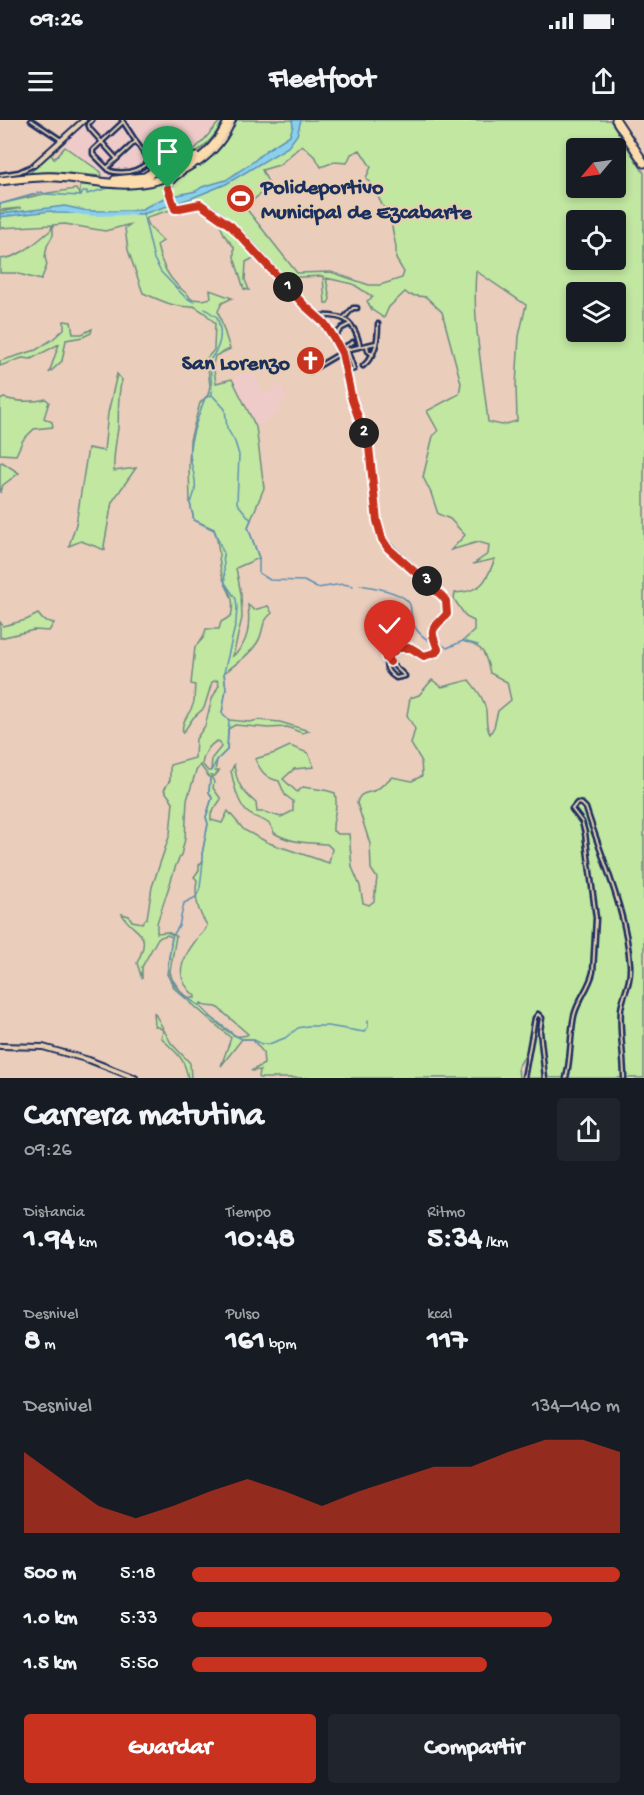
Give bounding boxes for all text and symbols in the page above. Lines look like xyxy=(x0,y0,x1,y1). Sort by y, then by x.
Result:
text: 09:26 xyxy=(30,8,82,34)
icon: menu xyxy=(24,65,57,98)
text: Fleetfoot xyxy=(269,65,375,97)
icon: share xyxy=(587,65,620,98)
pin xyxy=(142,126,193,188)
icon: arrive xyxy=(151,135,184,168)
north arrow xyxy=(566,138,626,198)
map controls xyxy=(566,138,626,342)
place label: Polideportivo Municipal de Ezcabarte xyxy=(260,176,472,227)
sports icon: Polideportivo Municipal de Ezcabarte xyxy=(224,182,256,214)
button: locate xyxy=(566,210,626,270)
pin: 1 xyxy=(273,272,303,302)
text: 1 xyxy=(285,277,291,296)
button: layers xyxy=(566,282,626,342)
church icon: San Lorenzo xyxy=(295,345,327,377)
place label: San Lorenzo xyxy=(182,352,291,378)
pin: 2 xyxy=(349,418,379,448)
text: 2 xyxy=(360,423,368,442)
pin: 3 xyxy=(412,566,442,596)
text: 3 xyxy=(423,571,431,590)
pin xyxy=(364,600,415,662)
icon: check xyxy=(373,609,406,642)
text: Carrera matutina xyxy=(24,1098,264,1136)
button: share xyxy=(557,1098,620,1161)
text: 09:26 xyxy=(24,1140,72,1163)
text: Distancia xyxy=(24,1204,85,1223)
text: Tiempo xyxy=(226,1204,271,1223)
text: Ritmo xyxy=(427,1204,465,1223)
text: 1.94 xyxy=(24,1223,75,1258)
text: 10:48 xyxy=(226,1223,295,1258)
text: 5:34 xyxy=(427,1223,482,1258)
text: km xyxy=(75,1234,97,1253)
text: /km xyxy=(482,1234,508,1253)
text: Desnivel xyxy=(24,1306,78,1325)
text: Pulso xyxy=(226,1306,260,1325)
text: kcal xyxy=(427,1306,452,1325)
text: 8 xyxy=(24,1325,40,1360)
text: 161 xyxy=(226,1325,265,1360)
text: 117 xyxy=(427,1325,467,1360)
text: m xyxy=(40,1336,56,1355)
text: bpm xyxy=(265,1336,297,1355)
text: Desnivel xyxy=(24,1396,92,1419)
text: 134–140 m xyxy=(532,1396,620,1419)
text: 500 m xyxy=(24,1563,76,1586)
text: 5:18 xyxy=(120,1563,156,1586)
text: 1.0 km xyxy=(24,1608,78,1631)
text: 5:33 xyxy=(120,1608,158,1631)
text: 1.5 km xyxy=(24,1653,77,1676)
text: 5:50 xyxy=(120,1653,159,1676)
button: Guardar xyxy=(24,1714,316,1783)
button: Compartir xyxy=(328,1714,620,1783)

